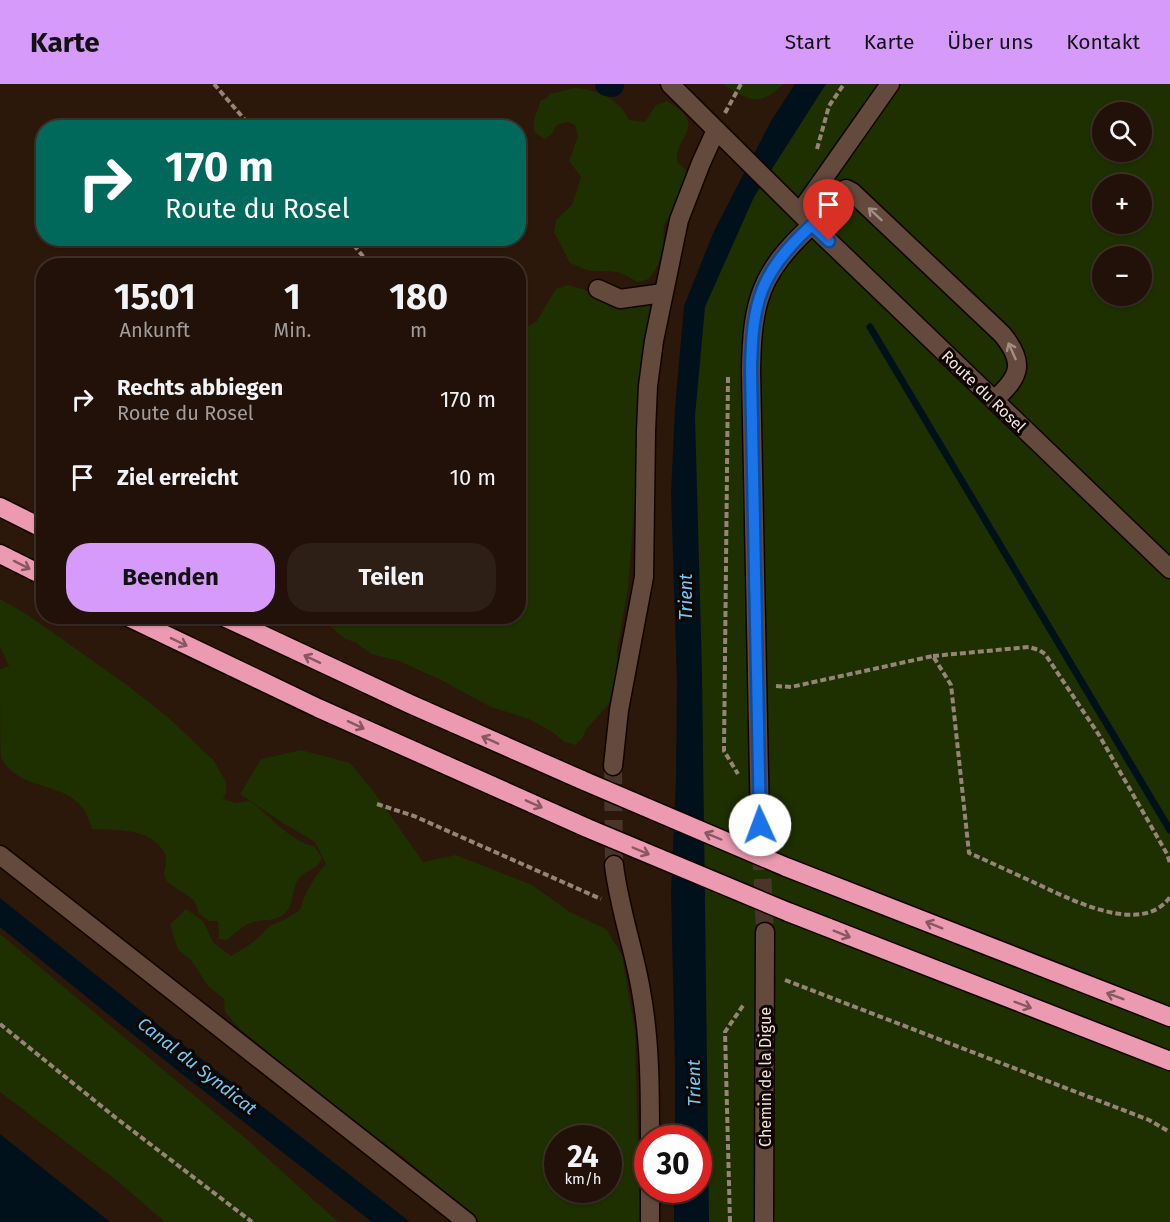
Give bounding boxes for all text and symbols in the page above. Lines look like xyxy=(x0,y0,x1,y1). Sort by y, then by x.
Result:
text: Karte xyxy=(30,26,100,59)
text: Start xyxy=(785,29,831,55)
text: Karte xyxy=(864,29,914,55)
text: Über uns xyxy=(947,29,1033,55)
text: Kontakt xyxy=(1066,29,1140,55)
map controls xyxy=(1092,102,1152,306)
button: search xyxy=(1092,102,1152,162)
text: 170 m xyxy=(165,142,274,192)
icon: right xyxy=(66,144,144,222)
button: + xyxy=(1092,174,1152,234)
pin xyxy=(803,179,854,241)
icon: arrive xyxy=(812,188,845,221)
text: Route du Rosel xyxy=(165,193,350,225)
one-way arrow xyxy=(868,207,883,222)
button: − xyxy=(1092,246,1152,306)
text: 15:01 xyxy=(114,275,196,319)
text: 1 xyxy=(284,275,301,319)
text: 180 xyxy=(389,275,448,319)
text: Ankunft xyxy=(120,318,190,342)
text: Min. xyxy=(274,318,311,342)
text: m xyxy=(410,318,427,342)
one-way arrow xyxy=(1006,343,1018,361)
street label: Route du Rosel xyxy=(938,347,1030,436)
text: Rechts abbiegen xyxy=(117,374,283,401)
icon: right xyxy=(66,383,99,416)
text: 170 m xyxy=(440,386,496,413)
text: Route du Rosel xyxy=(117,401,254,425)
icon: arrive xyxy=(66,461,99,494)
text: Ziel erreicht xyxy=(117,464,238,491)
text: 10 m xyxy=(450,464,496,491)
button: Beenden xyxy=(66,543,275,612)
button: Teilen xyxy=(287,543,496,612)
one-way arrow xyxy=(12,559,30,571)
water label: Trient xyxy=(675,573,697,620)
one-way arrow xyxy=(170,636,188,648)
one-way arrow xyxy=(304,652,322,664)
one-way arrow xyxy=(346,719,364,731)
one-way arrow xyxy=(481,733,499,745)
position arrow xyxy=(728,793,792,857)
one-way arrow xyxy=(524,799,542,811)
one-way arrow xyxy=(704,830,723,841)
one-way arrow xyxy=(631,846,649,857)
one-way arrow xyxy=(925,919,943,930)
one-way arrow xyxy=(832,929,851,940)
one-way arrow xyxy=(1107,990,1125,1001)
one-way arrow xyxy=(1014,1001,1032,1012)
street label: Chemin de la Digue xyxy=(756,1007,775,1147)
water label: Canal du Syndicat xyxy=(133,1013,261,1120)
water label: Trient xyxy=(683,1059,705,1107)
speed limit sign: 30 xyxy=(634,1125,712,1203)
text: 24 xyxy=(567,1139,599,1175)
text: km/h xyxy=(564,1170,602,1188)

